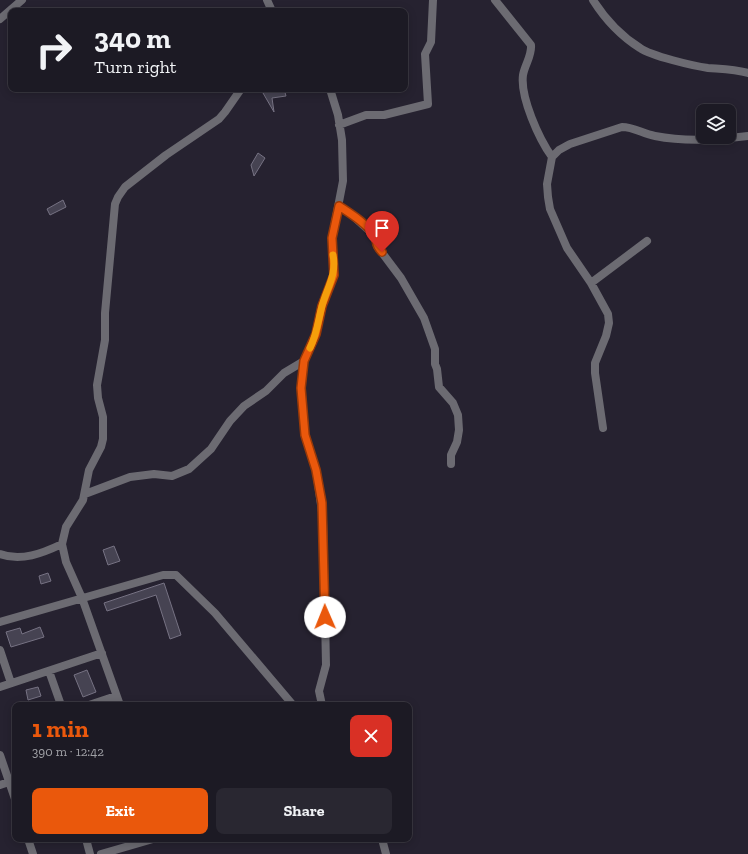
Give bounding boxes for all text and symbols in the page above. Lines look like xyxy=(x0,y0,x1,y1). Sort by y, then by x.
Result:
text: 340 m xyxy=(94,22,171,55)
icon: right xyxy=(28,24,80,76)
text: Turn right xyxy=(94,56,176,78)
map controls xyxy=(696,104,736,144)
button: layers xyxy=(696,104,736,144)
pin xyxy=(365,211,399,252)
icon: arrive xyxy=(371,217,393,239)
position arrow xyxy=(304,596,346,638)
text: 1 min xyxy=(32,714,89,743)
button: close xyxy=(350,715,392,757)
text: 390 m · 12:42 xyxy=(32,744,104,759)
button: Exit xyxy=(32,788,208,834)
button: Share xyxy=(216,788,392,834)

